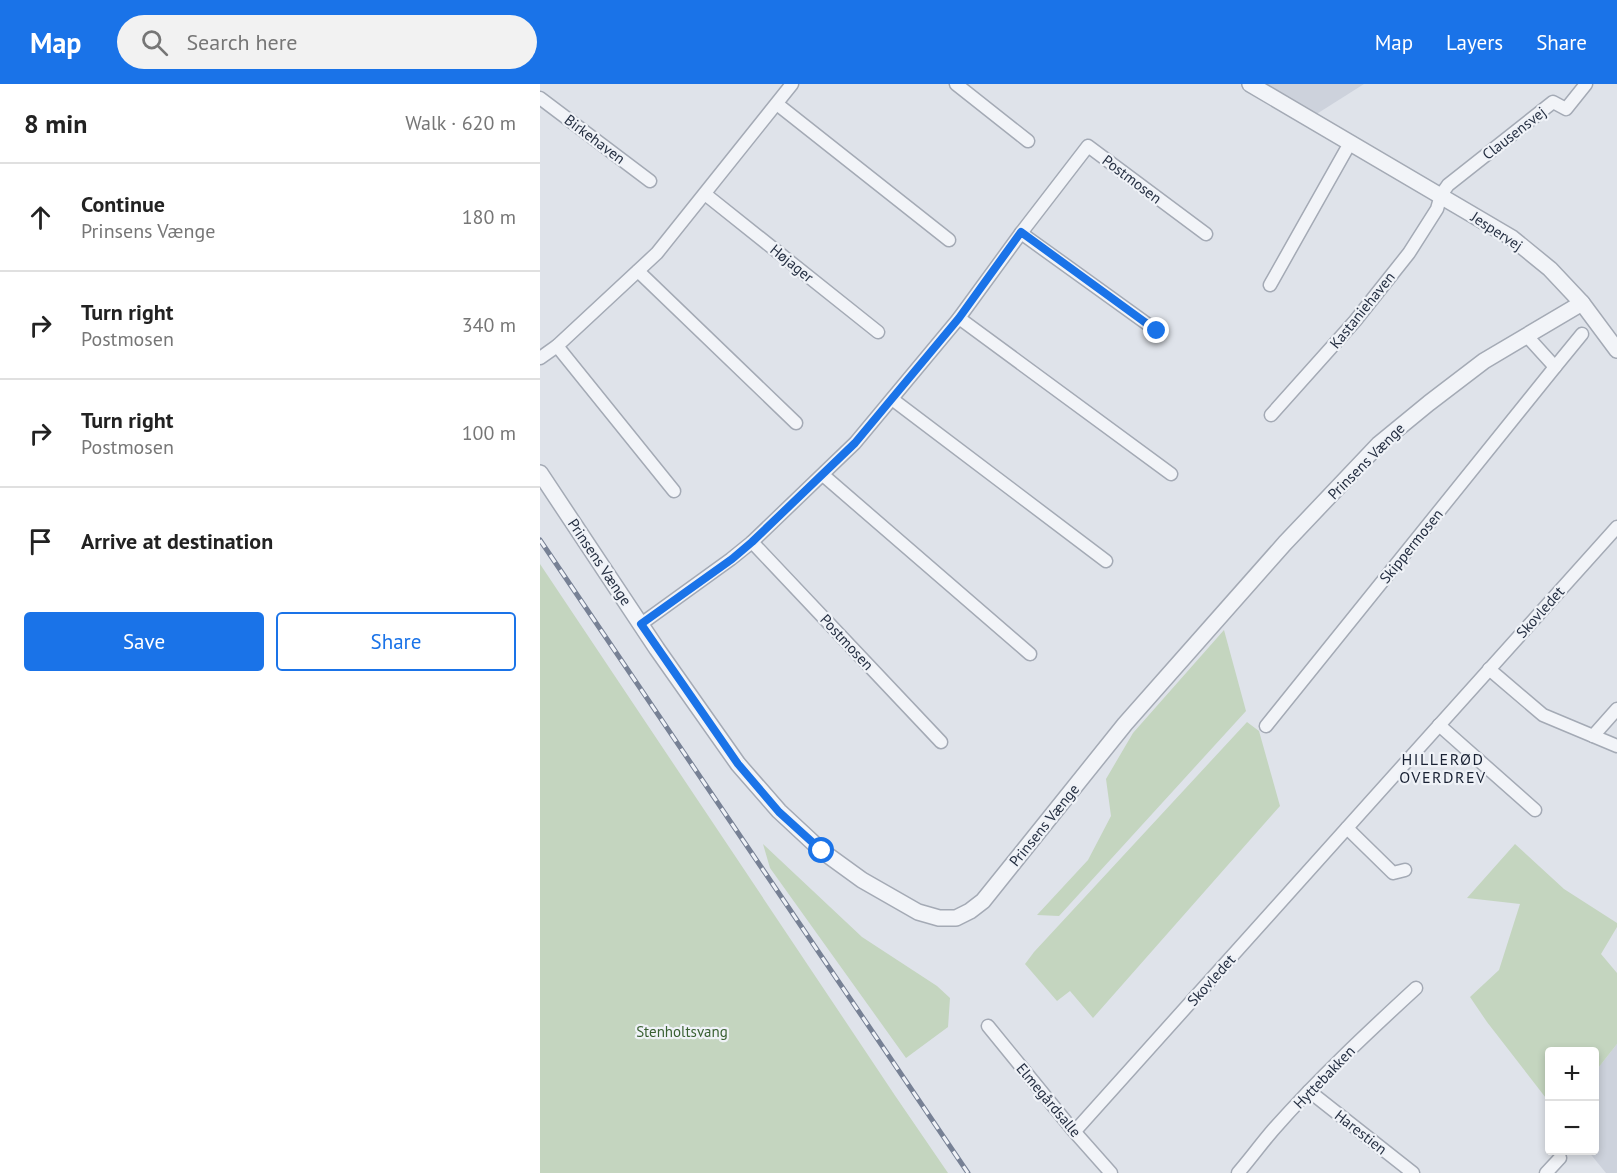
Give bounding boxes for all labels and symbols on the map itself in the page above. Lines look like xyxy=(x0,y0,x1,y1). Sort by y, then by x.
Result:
street label: Clausensvej xyxy=(1478,102,1550,164)
street label: Birkehaven xyxy=(561,110,629,168)
street label: Postmosen xyxy=(1098,150,1166,208)
street label: Jespervej xyxy=(1467,207,1526,255)
street label: Højager xyxy=(766,240,818,286)
street label: Kastaniehaven xyxy=(1325,268,1399,352)
route end xyxy=(1143,317,1169,343)
street label: Prinsens Vænge xyxy=(1324,419,1408,503)
street label: Skippermosen xyxy=(1375,505,1447,587)
street label: Prinsens Vænge xyxy=(564,515,636,609)
street label: Skovledet xyxy=(1512,582,1568,642)
street label: Postmosen xyxy=(816,610,878,674)
district label: HILLERØD OVERDREV xyxy=(1399,749,1487,787)
street label: Prinsens Vænge xyxy=(1005,780,1083,870)
route start xyxy=(808,837,834,863)
street label: Skovledet xyxy=(1183,950,1239,1010)
park label: Stenholtsvang xyxy=(636,1022,728,1041)
street label: Hyttebakken xyxy=(1289,1042,1359,1112)
street label: Elmegårdsalle xyxy=(1013,1059,1085,1141)
street label: Harestien xyxy=(1331,1106,1391,1158)

